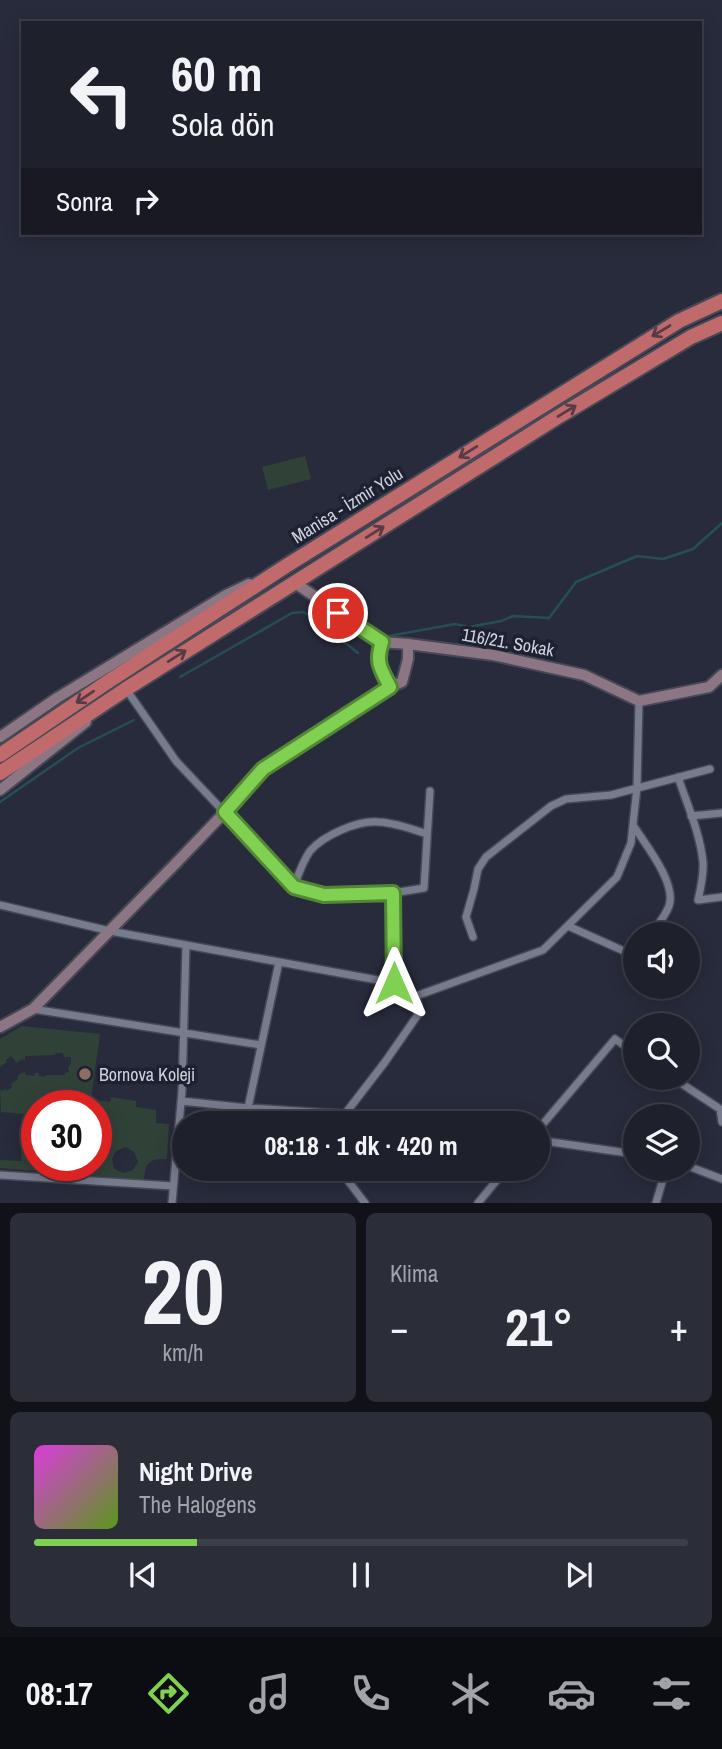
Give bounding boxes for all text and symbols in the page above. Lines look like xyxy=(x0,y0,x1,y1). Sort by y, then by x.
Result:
text: 60 m xyxy=(171,40,263,106)
icon: left xyxy=(56,49,147,140)
text: Sola dön xyxy=(171,103,275,146)
icon: right xyxy=(127,182,165,220)
text: Sonra xyxy=(56,184,113,219)
one-way arrow xyxy=(652,325,672,339)
one-way arrow xyxy=(557,404,577,418)
one-way arrow xyxy=(459,445,479,459)
street label: Manisa - İzmir Yolu xyxy=(287,461,407,549)
one-way arrow xyxy=(365,525,384,540)
pin xyxy=(308,583,368,643)
icon: arrive xyxy=(319,594,357,632)
street label: 116/21. Sokak xyxy=(460,622,557,663)
one-way arrow xyxy=(167,649,187,663)
one-way arrow xyxy=(76,690,95,704)
map controls xyxy=(623,922,700,1181)
button: sound xyxy=(623,922,700,999)
position arrow xyxy=(357,946,431,1020)
button: search xyxy=(623,1013,700,1090)
place label: Bornova Koleji xyxy=(99,1062,195,1087)
marker: Bornova Koleji xyxy=(77,1066,93,1082)
speed limit sign: 30 xyxy=(21,1090,112,1181)
button: layers xyxy=(623,1104,700,1181)
text: 08:18 · 1 dk · 420 m xyxy=(264,1128,458,1163)
text: 20 xyxy=(142,1230,225,1352)
text: Klima xyxy=(390,1258,438,1289)
text: 21° xyxy=(505,1292,573,1362)
text: − xyxy=(390,1302,408,1353)
text: + xyxy=(670,1302,688,1353)
text: km/h xyxy=(163,1337,203,1368)
text: Night Drive xyxy=(139,1454,253,1489)
text: The Halogens xyxy=(139,1489,256,1520)
icon: previous xyxy=(124,1556,162,1594)
icon: pause xyxy=(342,1556,380,1594)
icon: next xyxy=(560,1556,598,1594)
icon: directions xyxy=(144,1669,193,1718)
icon: music xyxy=(245,1669,294,1718)
icon: phone xyxy=(346,1669,395,1718)
icon: climate xyxy=(446,1669,495,1718)
icon: car xyxy=(547,1669,596,1718)
icon: filters xyxy=(647,1669,696,1718)
text: 08:17 xyxy=(26,1672,93,1715)

